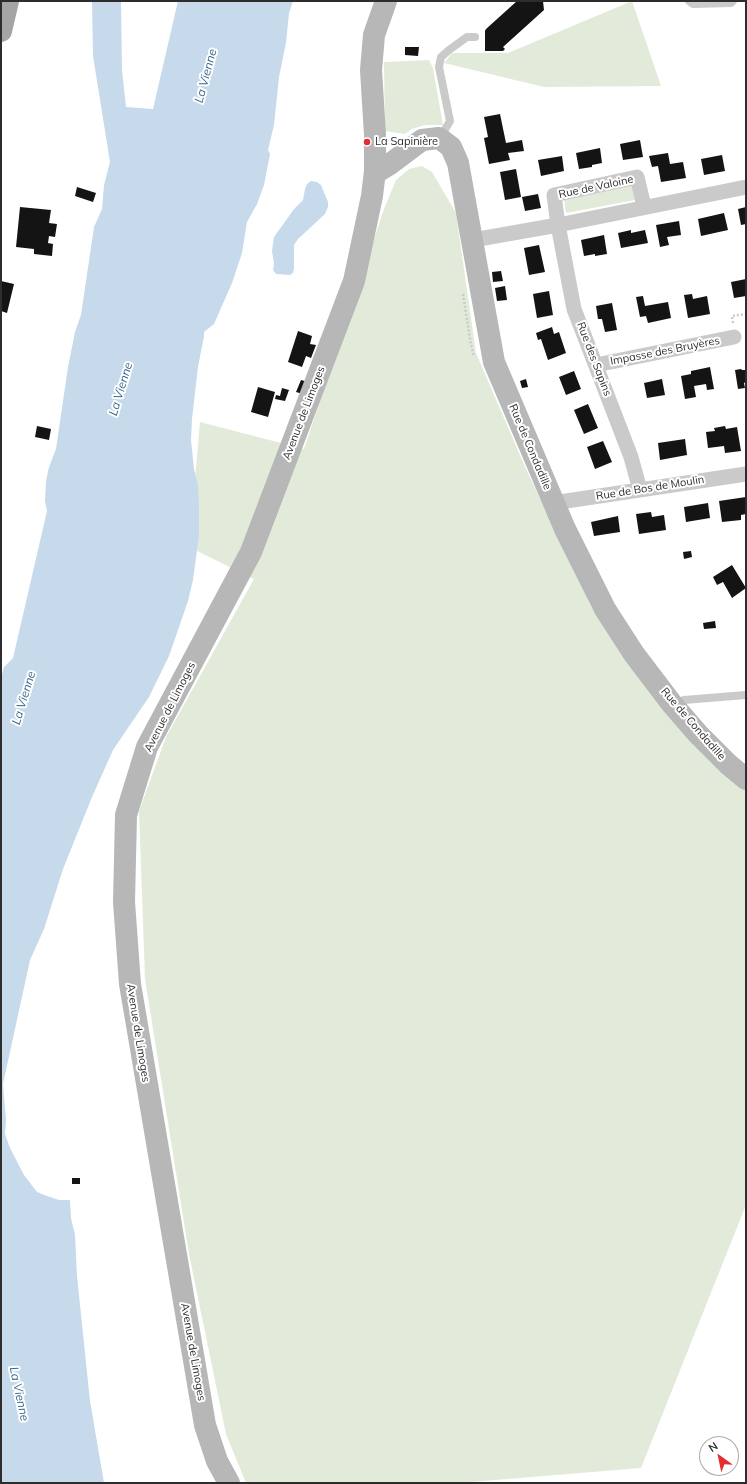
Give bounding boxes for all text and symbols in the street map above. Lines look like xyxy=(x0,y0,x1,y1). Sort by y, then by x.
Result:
water label: La Vienne xyxy=(192,47,220,105)
place label: La Sapinière xyxy=(375,135,438,149)
marker: La Sapinière xyxy=(362,137,372,147)
street label: Rue de Valoine xyxy=(558,173,634,201)
street label: Rue des Sapins xyxy=(574,320,614,398)
street label: Impasse des Bruyères xyxy=(609,334,721,368)
water label: La Vienne xyxy=(106,360,136,418)
street label: Avenue de Limoges xyxy=(280,364,328,462)
street label: Rue de Condadille xyxy=(506,402,554,492)
street label: Rue de Bos de Moulin xyxy=(595,473,705,503)
street label: Avenue de Limoges xyxy=(142,660,198,754)
water label: La Vienne xyxy=(9,669,39,727)
street label: Rue de Condadille xyxy=(658,685,728,763)
street label: Avenue de Limoges xyxy=(124,983,152,1083)
street label: Avenue de Limoges xyxy=(178,1302,208,1402)
water label: La Vienne xyxy=(6,1365,32,1423)
north arrow xyxy=(699,1436,739,1476)
text: N xyxy=(706,1439,720,1455)

